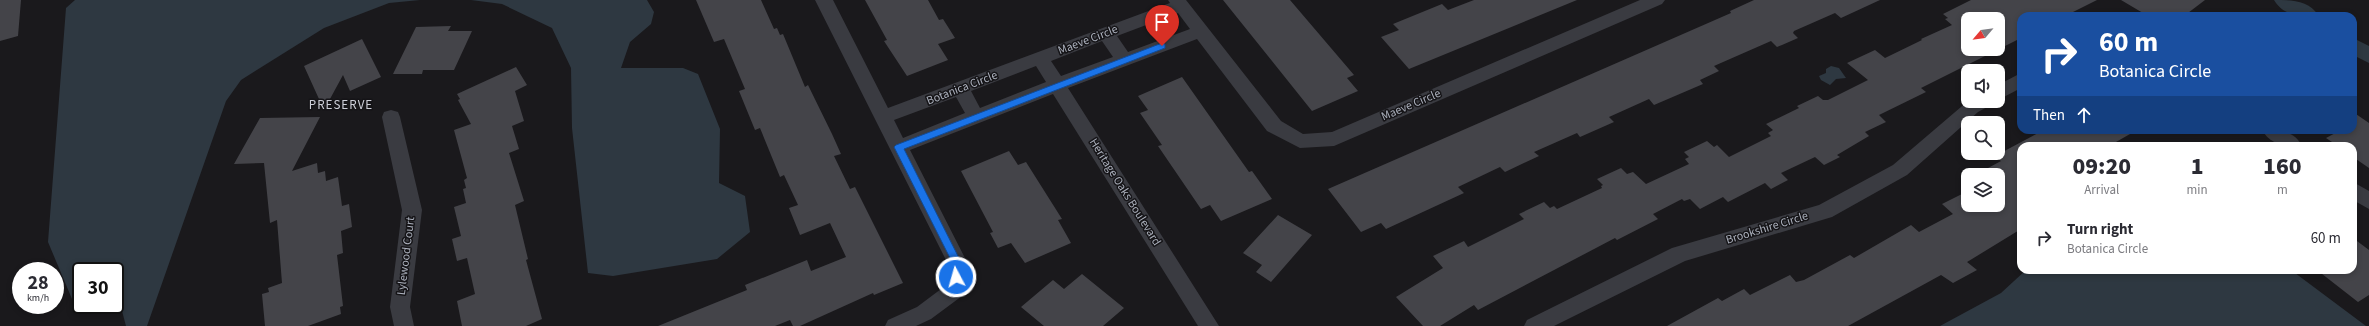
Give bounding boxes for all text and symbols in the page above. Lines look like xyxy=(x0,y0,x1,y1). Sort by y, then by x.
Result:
pin xyxy=(1145,5,1179,46)
icon: arrive xyxy=(1151,11,1173,33)
north arrow xyxy=(1961,12,2005,56)
map controls xyxy=(1961,12,2005,212)
street label: Maeve Circle xyxy=(1056,21,1121,59)
text: 60 m xyxy=(2099,22,2158,62)
icon: right xyxy=(2033,28,2085,80)
text: Botanica Circle xyxy=(2099,59,2211,84)
button: sound xyxy=(1961,64,2005,108)
street label: Botanica Circle xyxy=(924,67,1000,109)
street label: Maeve Circle xyxy=(1379,85,1443,125)
district label: PRESERVE xyxy=(309,96,373,114)
icon: ahead xyxy=(2073,104,2095,126)
text: Then xyxy=(2033,105,2065,126)
button: search xyxy=(1961,116,2005,160)
street label: Heritage Oaks Boulevard xyxy=(1085,135,1165,249)
text: 09:20 xyxy=(2072,149,2131,184)
text: 1 xyxy=(2191,149,2204,184)
text: 160 xyxy=(2263,149,2302,184)
button: layers xyxy=(1961,168,2005,212)
text: Arrival xyxy=(2084,181,2119,199)
text: min xyxy=(2187,181,2208,199)
text: m xyxy=(2277,181,2288,199)
street label: Brookshire Circle xyxy=(1724,207,1810,249)
street label: Lylewood Court xyxy=(393,216,419,296)
text: Turn right xyxy=(2067,219,2133,240)
icon: right xyxy=(2033,227,2055,249)
text: 60 m xyxy=(2311,228,2341,249)
text: Botanica Circle xyxy=(2067,240,2148,258)
position arrow xyxy=(935,256,977,298)
speed limit sign: 30 xyxy=(72,262,124,314)
text: 28 xyxy=(27,269,49,297)
text: km/h xyxy=(27,291,49,305)

